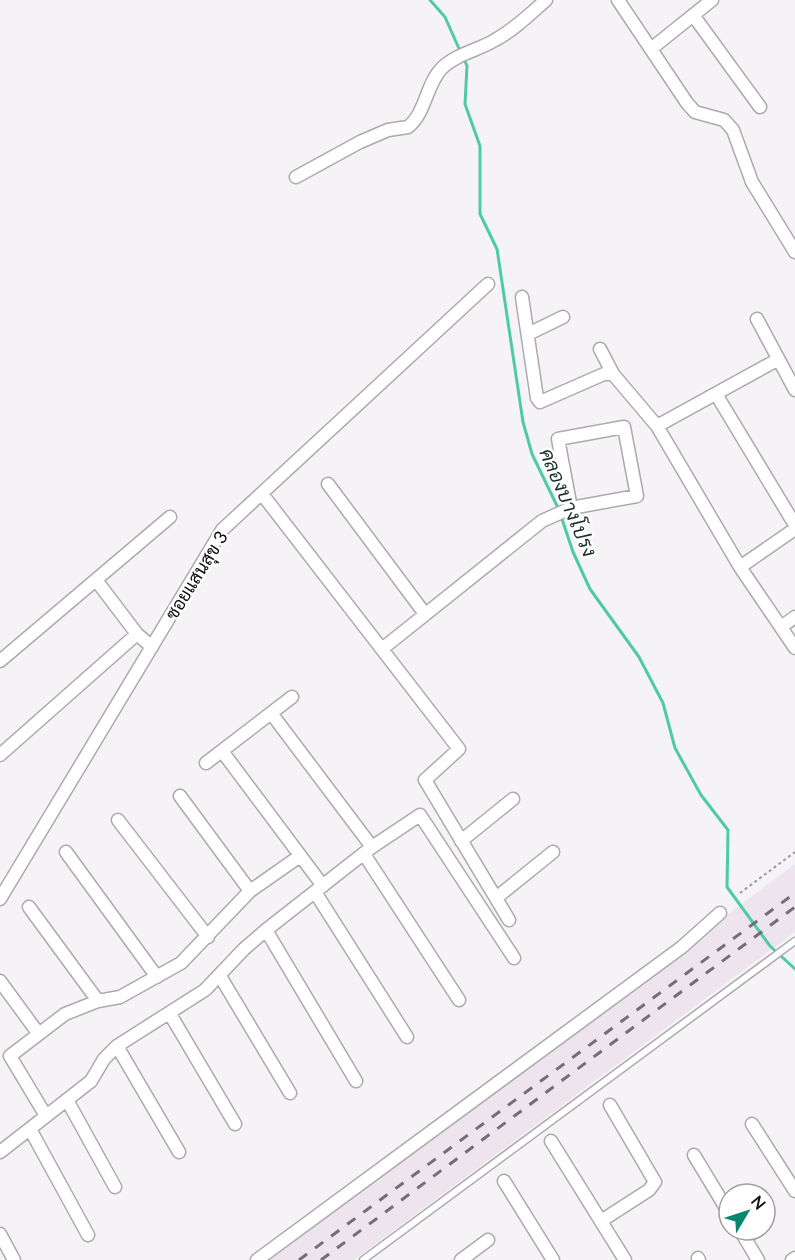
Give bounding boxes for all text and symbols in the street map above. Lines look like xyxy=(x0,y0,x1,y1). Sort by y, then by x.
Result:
water label: คลองบางโปรง xyxy=(535,444,603,560)
street label: ซอยแสนสุข 3 xyxy=(160,527,234,624)
north arrow xyxy=(717,1182,777,1242)
text: N xyxy=(748,1191,770,1213)

